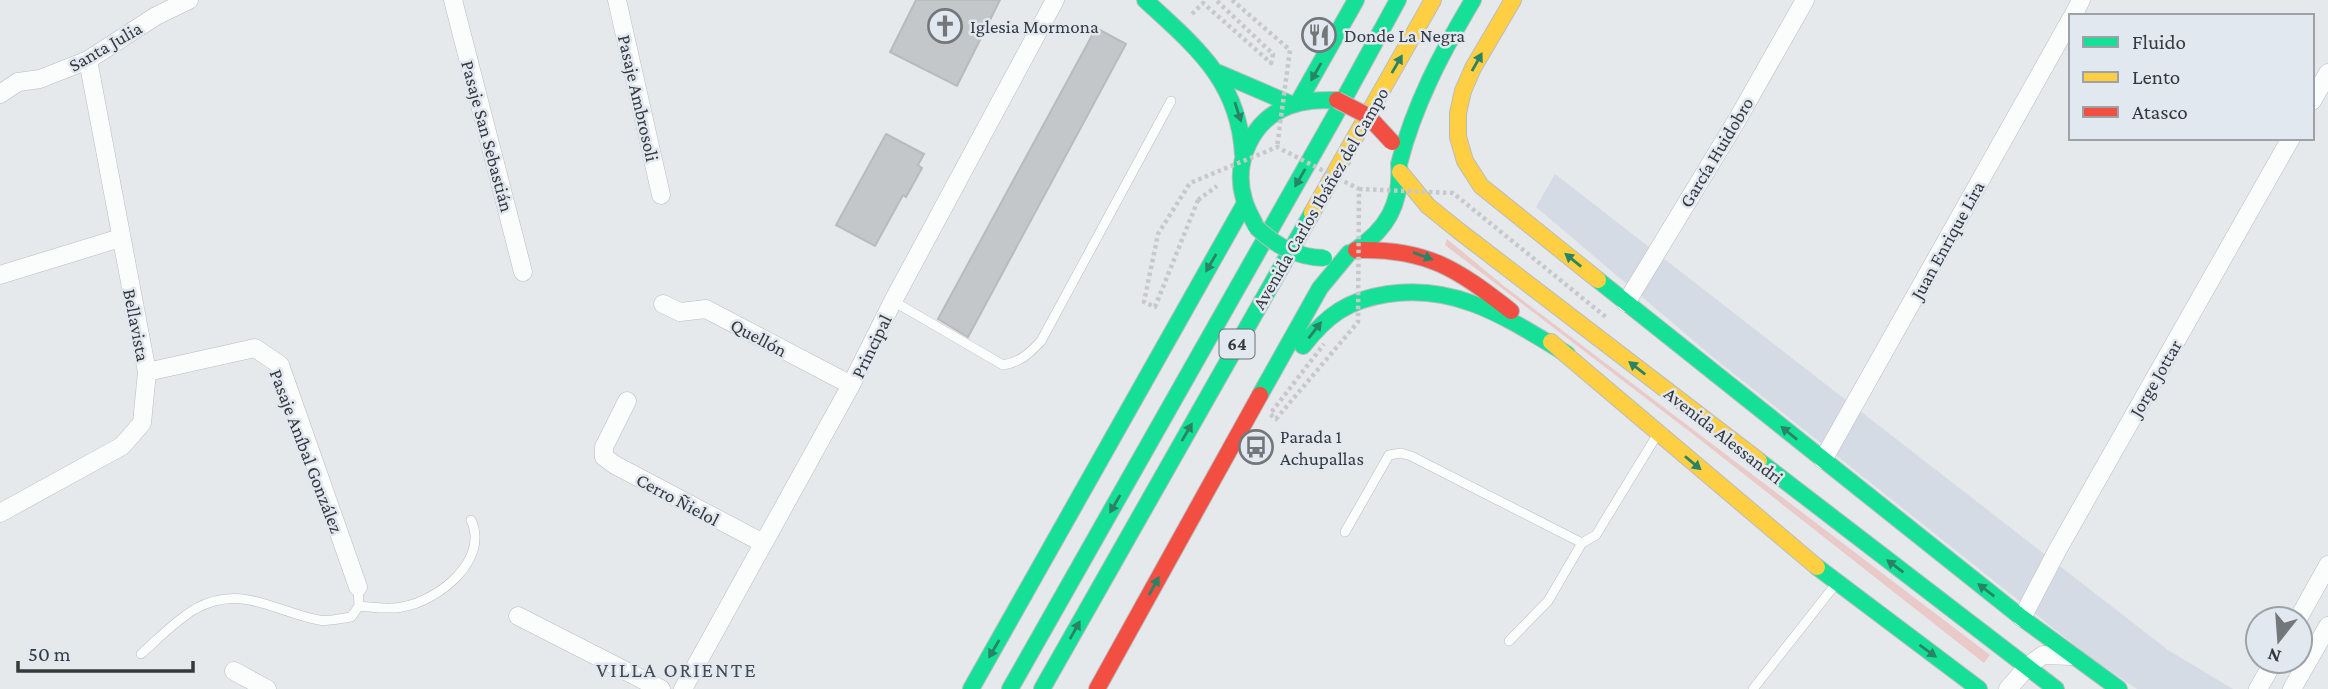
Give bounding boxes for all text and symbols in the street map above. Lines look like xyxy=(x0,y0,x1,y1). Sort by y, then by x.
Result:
church icon: Iglesia Mormona xyxy=(926,7,964,45)
legend xyxy=(2069,14,2314,140)
place label: Iglesia Mormona xyxy=(970,16,1099,37)
restaurant icon: Donde La Negra xyxy=(1300,16,1338,54)
street label: Santa Julia xyxy=(65,17,146,76)
place label: Donde La Negra xyxy=(1344,25,1465,46)
text: Fluido xyxy=(2132,30,2186,54)
street label: Pasaje Ambrosoli xyxy=(613,33,663,164)
one-way arrow xyxy=(1471,53,1483,72)
one-way arrow xyxy=(1391,54,1403,73)
street label: Pasaje San Sebastián xyxy=(456,58,518,214)
one-way arrow xyxy=(1309,63,1322,82)
text: Lento xyxy=(2132,65,2180,89)
street label: Avenida Carlos Ibáñez del Campo xyxy=(1248,84,1393,313)
street label: García Huidobro xyxy=(1675,93,1758,211)
text: Atasco xyxy=(2132,100,2188,124)
one-way arrow xyxy=(1233,102,1244,123)
one-way arrow xyxy=(1294,168,1306,188)
street label: Juan Enrique Lira xyxy=(1905,177,1989,305)
one-way arrow xyxy=(1413,251,1434,262)
one-way arrow xyxy=(1204,253,1217,272)
one-way arrow xyxy=(1564,253,1582,268)
street label: Bellavista xyxy=(119,287,154,363)
street label: Principal xyxy=(847,311,896,381)
street label: Quellón xyxy=(727,314,791,361)
one-way arrow xyxy=(1308,321,1323,339)
road number: 64 xyxy=(1220,330,1254,358)
street label: Jorge Jottar xyxy=(2124,336,2186,422)
one-way arrow xyxy=(1628,361,1646,375)
street label: Pasaje Aníbal González xyxy=(265,366,347,536)
street label: Avenida Alessandri xyxy=(1660,383,1787,488)
one-way arrow xyxy=(1181,422,1193,441)
place label: Parada 1 Achupallas xyxy=(1280,426,1364,469)
one-way arrow xyxy=(1780,426,1798,441)
bus stop icon: Parada 1 Achupallas xyxy=(1237,428,1275,466)
one-way arrow xyxy=(1684,455,1701,470)
street label: Cerro Ñielol xyxy=(633,469,723,530)
one-way arrow xyxy=(1109,494,1121,513)
one-way arrow xyxy=(1886,559,1904,573)
one-way arrow xyxy=(1148,577,1160,596)
one-way arrow xyxy=(1977,583,1995,597)
north arrow xyxy=(2244,605,2314,675)
one-way arrow xyxy=(1069,620,1081,639)
scale bar xyxy=(18,630,192,674)
one-way arrow xyxy=(988,639,1000,659)
text: 50 m xyxy=(28,642,71,666)
one-way arrow xyxy=(1919,644,1937,658)
text: N xyxy=(2265,644,2283,668)
district label: VILLA ORIENTE xyxy=(596,658,758,682)

